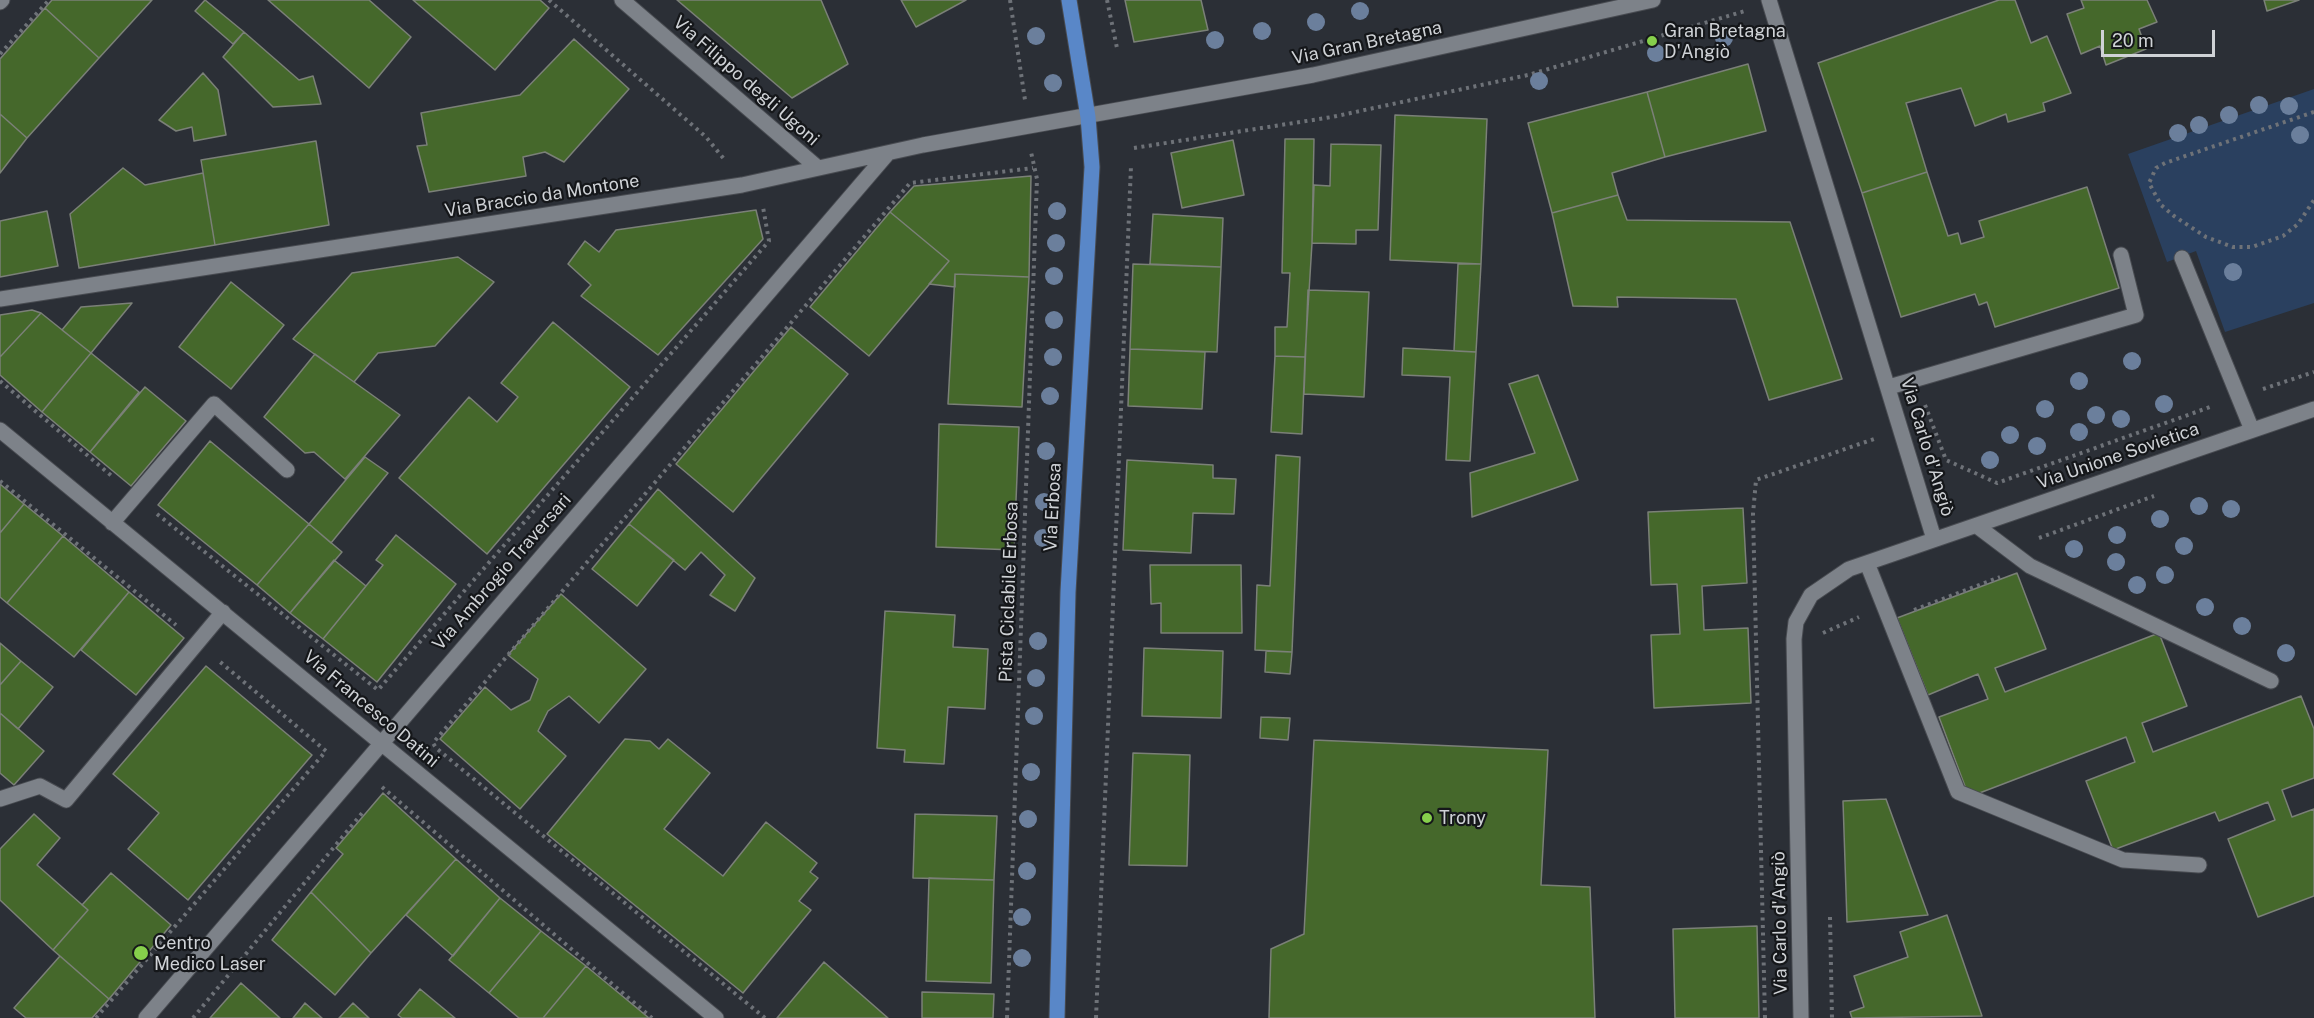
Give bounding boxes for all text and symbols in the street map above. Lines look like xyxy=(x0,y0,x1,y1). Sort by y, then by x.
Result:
street label: Via Filippo degli Ugoni xyxy=(669,12,823,150)
street label: Via Gran Bretagna xyxy=(1290,17,1444,69)
scale bar xyxy=(2104,18,2218,56)
place label: Gran Bretagna D'Angiò xyxy=(1664,20,1786,63)
text: 20 m xyxy=(2112,30,2154,51)
marker: Gran Bretagna D'Angiò xyxy=(1645,34,1659,48)
street label: Via Braccio da Montone xyxy=(443,170,641,222)
street label: Via Carlo d'Angiò xyxy=(1896,375,1958,519)
street label: Via Unione Sovietica xyxy=(2034,418,2202,494)
street label: Via Erbosa xyxy=(1040,462,1066,552)
street label: Via Ambrogio Traversari xyxy=(428,489,576,655)
street label: Pista Ciclabile Erbosa xyxy=(995,501,1023,683)
street label: Via Francesco Datini xyxy=(299,646,443,772)
place label: Trony xyxy=(1439,807,1486,829)
marker: Trony xyxy=(1420,811,1434,825)
street label: Via Carlo d'Angiò xyxy=(1768,851,1792,995)
place label: Centro Medico Laser xyxy=(154,932,266,974)
marker: Centro Medico Laser xyxy=(132,944,150,962)

